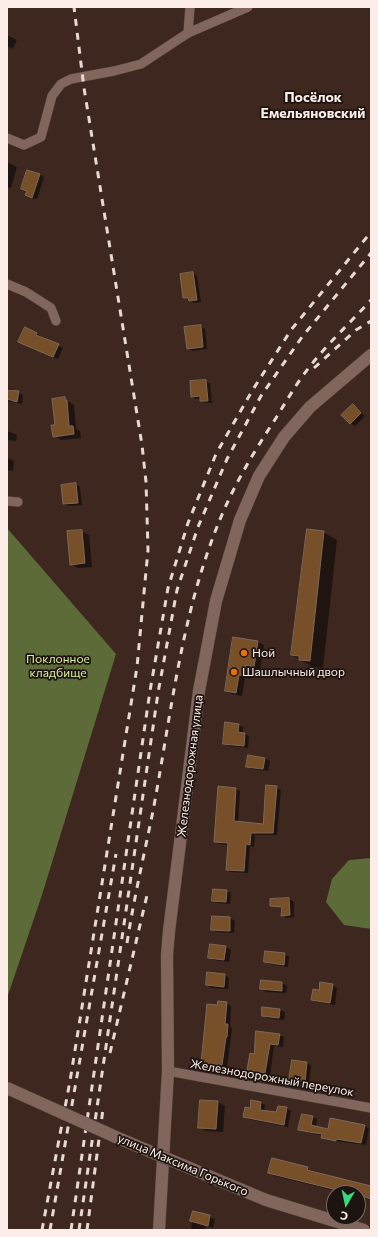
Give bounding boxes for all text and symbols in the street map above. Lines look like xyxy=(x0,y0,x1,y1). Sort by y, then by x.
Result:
district label: Посёлок Емельяновский xyxy=(261,89,365,122)
place label: Ной xyxy=(252,646,275,660)
marker: Ной xyxy=(239,648,249,658)
park label: Поклонное кладбище xyxy=(26,652,90,680)
place label: Шашлычный двор xyxy=(242,665,345,679)
marker: Шашлычный двор xyxy=(229,667,239,677)
street label: Железнодорожная улица xyxy=(174,694,206,838)
street label: Железнодорожный переулок xyxy=(189,1056,355,1100)
street label: улица Максима Горького xyxy=(115,1131,251,1199)
north arrow xyxy=(326,1185,366,1225)
text: С xyxy=(339,1209,349,1223)

